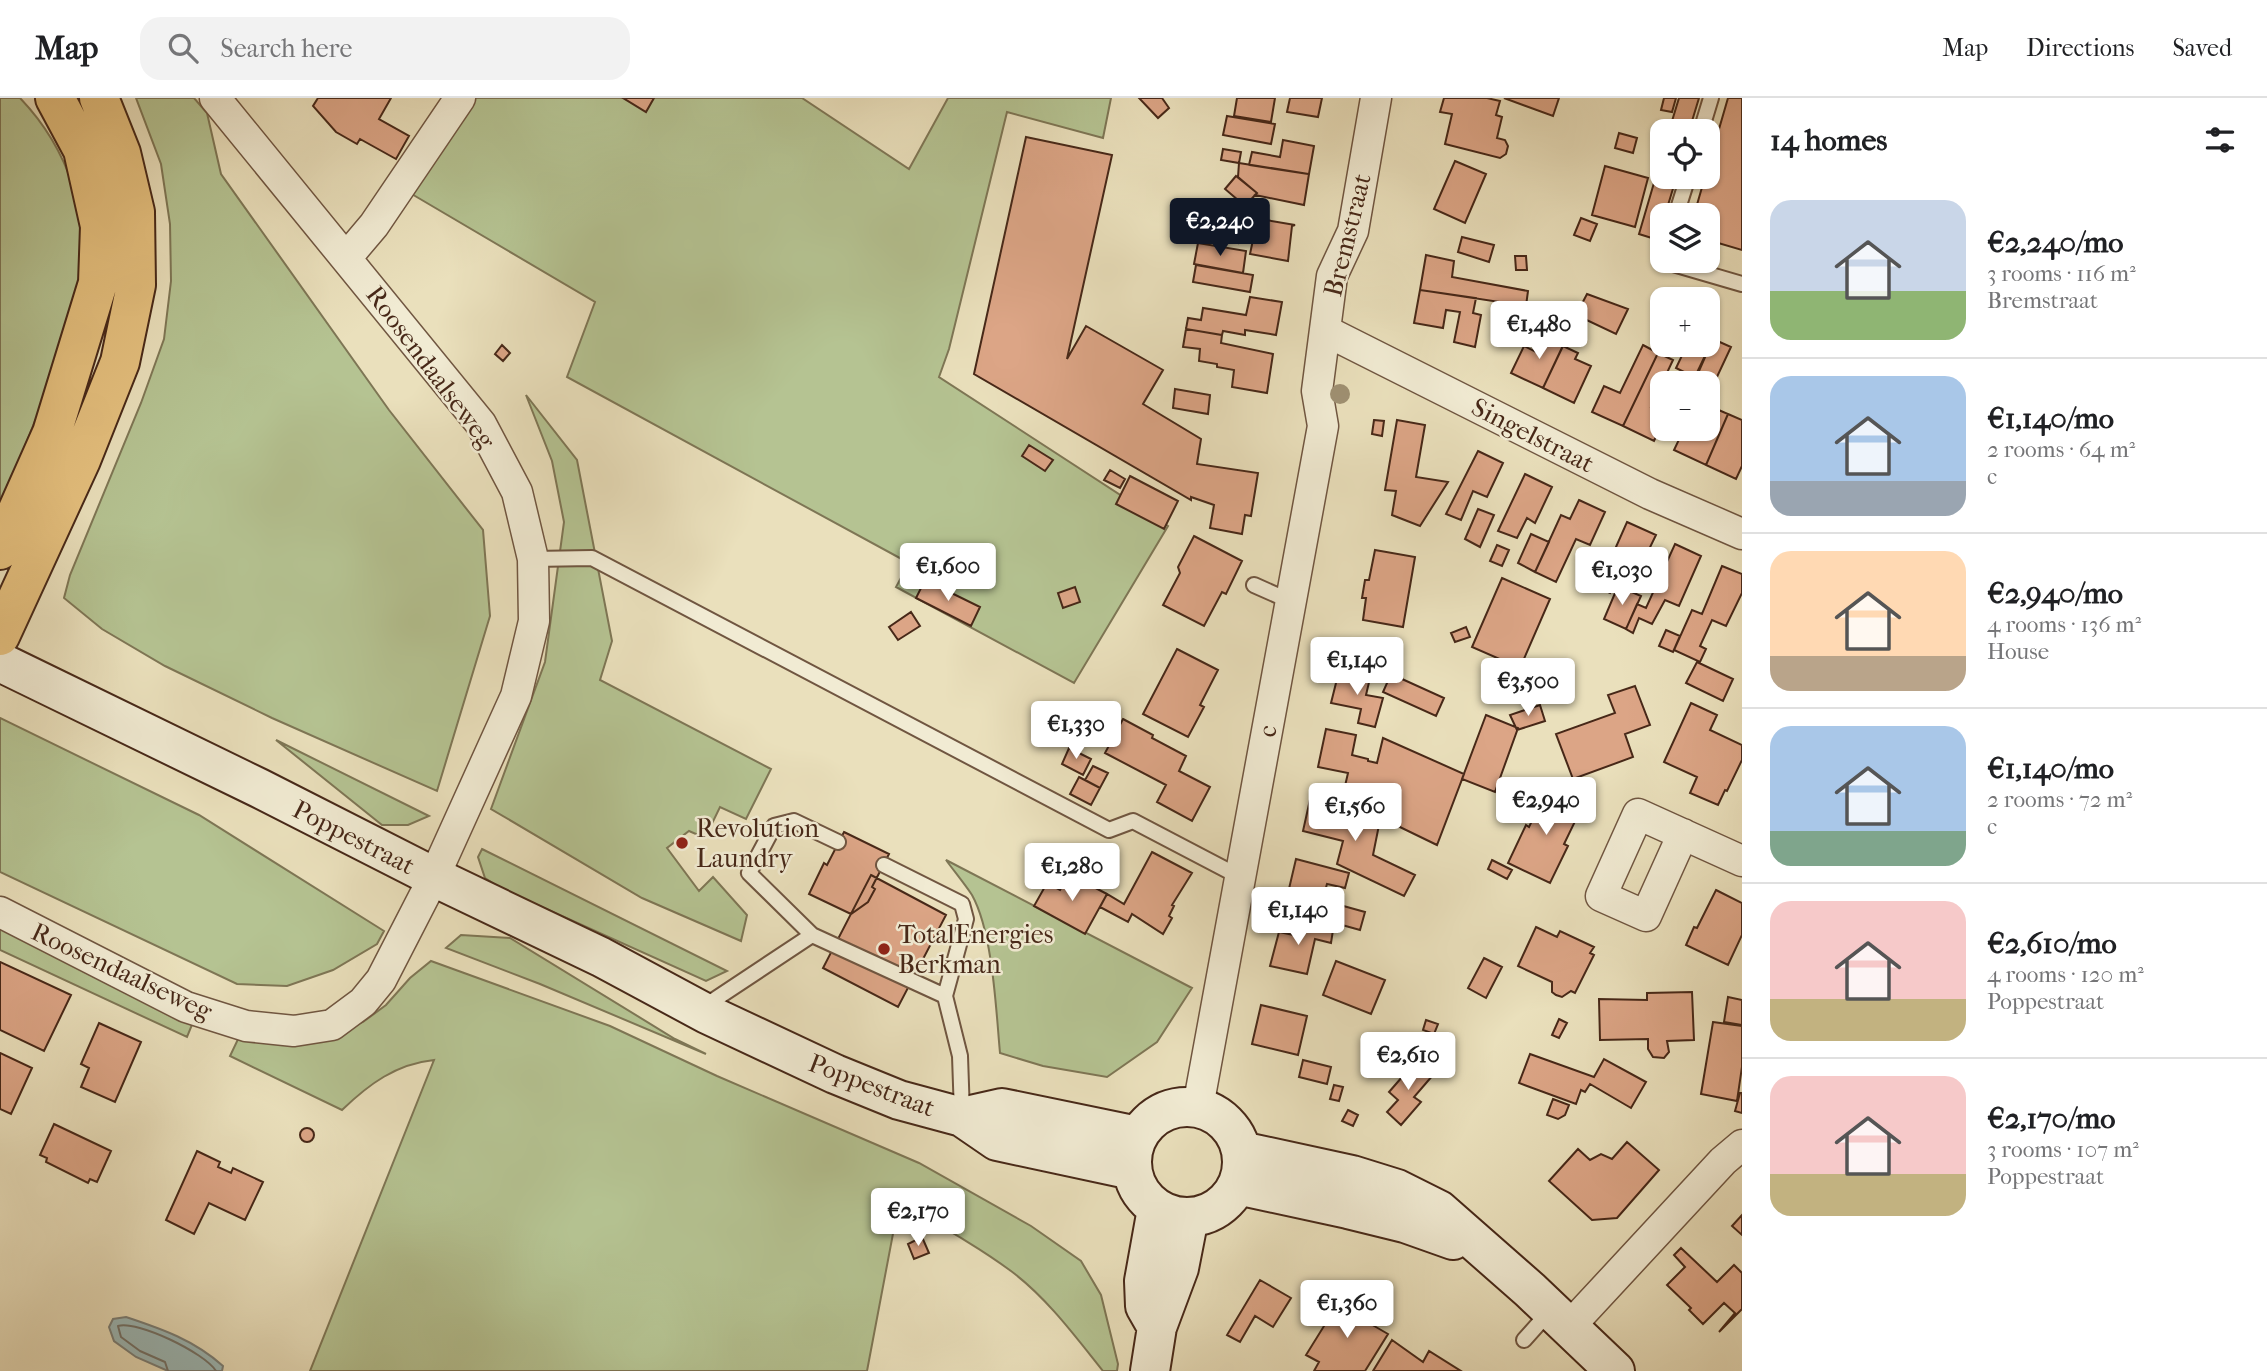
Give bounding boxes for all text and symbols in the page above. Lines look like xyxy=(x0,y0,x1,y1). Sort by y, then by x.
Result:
search box xyxy=(140,17,630,80)
text: Map xyxy=(35,29,98,68)
icon: search xyxy=(164,29,202,67)
text: Search here xyxy=(220,33,352,64)
text: Map xyxy=(1942,34,1988,62)
text: Directions xyxy=(2026,34,2134,62)
text: Saved xyxy=(2172,34,2232,62)
map controls xyxy=(1650,119,1720,441)
button: locate xyxy=(1650,119,1720,189)
icon: filters xyxy=(2201,121,2239,159)
text: 14 homes xyxy=(1770,123,1887,158)
street label: Bremstraat xyxy=(1317,170,1378,300)
pin: €2,240 xyxy=(1163,198,1277,258)
button: layers xyxy=(1650,203,1720,273)
text: €2,240 xyxy=(1186,207,1254,234)
text: €2,240/mo xyxy=(1987,225,2124,260)
icon: home xyxy=(1826,228,1910,312)
text: 3 rooms · 116 m² xyxy=(1987,260,2136,287)
street label: Roosendaalseweg xyxy=(359,280,502,456)
button: + xyxy=(1650,287,1720,357)
text: Bremstraat xyxy=(1987,287,2098,314)
pin: €1,480 xyxy=(1482,302,1596,361)
text: €1,480 xyxy=(1506,310,1572,337)
button: − xyxy=(1650,371,1720,441)
street label: Singelstraat xyxy=(1466,391,1600,480)
text: €1,140/mo xyxy=(1987,401,2114,436)
icon: home xyxy=(1826,404,1910,488)
text: 2 rooms · 64 m² xyxy=(1987,436,2135,463)
text: c xyxy=(1987,463,1997,490)
pin: €1,600 xyxy=(891,544,1005,603)
pin: €1,030 xyxy=(1565,547,1679,607)
text: €1,600 xyxy=(916,552,980,579)
text: €1,030 xyxy=(1591,556,1653,583)
text: €2,940/mo xyxy=(1987,576,2123,611)
icon: home xyxy=(1826,579,1910,663)
text: 4 rooms · 136 m² xyxy=(1987,611,2141,638)
pin: €1,140 xyxy=(1300,638,1414,697)
text: House xyxy=(1987,638,2049,665)
text: €1,140 xyxy=(1326,646,1388,673)
pin: €3,500 xyxy=(1471,658,1585,718)
text: €3,500 xyxy=(1497,667,1559,694)
pin: €1,330 xyxy=(1019,702,1133,761)
text: €1,330 xyxy=(1047,710,1105,737)
street label: c xyxy=(1251,723,1284,740)
text: €1,140/mo xyxy=(1987,751,2114,786)
icon: home xyxy=(1826,754,1910,838)
pin: €2,940 xyxy=(1489,778,1603,837)
pin: €1,560 xyxy=(1298,784,1412,843)
text: €2,940 xyxy=(1512,786,1580,813)
text: 2 rooms · 72 m² xyxy=(1987,786,2132,813)
text: €1,560 xyxy=(1325,792,1385,819)
street label: Poppestraat xyxy=(288,794,421,882)
place label: Revolution Laundry xyxy=(696,813,819,874)
text: c xyxy=(1987,813,1997,840)
marker: Revolution Laundry xyxy=(674,835,690,851)
pin: €1,280 xyxy=(1015,844,1129,903)
text: €1,280 xyxy=(1041,852,1103,879)
pin: €1,140 xyxy=(1241,888,1355,947)
text: €1,140 xyxy=(1267,896,1329,923)
street label: Roosendaalseweg xyxy=(27,916,218,1027)
place label: TotalEnergies Berkman xyxy=(898,919,1053,980)
text: €2,610/mo xyxy=(1987,926,2117,961)
icon: home xyxy=(1826,929,1910,1013)
marker: TotalEnergies Berkman xyxy=(876,941,892,957)
text: 4 rooms · 120 m² xyxy=(1987,961,2144,988)
text: Poppestraat xyxy=(1987,988,2104,1015)
pin: €2,610 xyxy=(1351,1032,1465,1092)
text: €2,610 xyxy=(1376,1041,1440,1068)
street label: Poppestraat xyxy=(804,1047,940,1124)
text: €2,170/mo xyxy=(1987,1101,2115,1136)
icon: home xyxy=(1826,1104,1910,1188)
text: 3 rooms · 107 m² xyxy=(1987,1136,2139,1163)
text: Poppestraat xyxy=(1987,1163,2104,1190)
pin: €2,170 xyxy=(861,1188,975,1248)
text: €2,170 xyxy=(887,1197,949,1224)
pin: €1,360 xyxy=(1290,1280,1404,1340)
text: €1,360 xyxy=(1316,1289,1378,1316)

